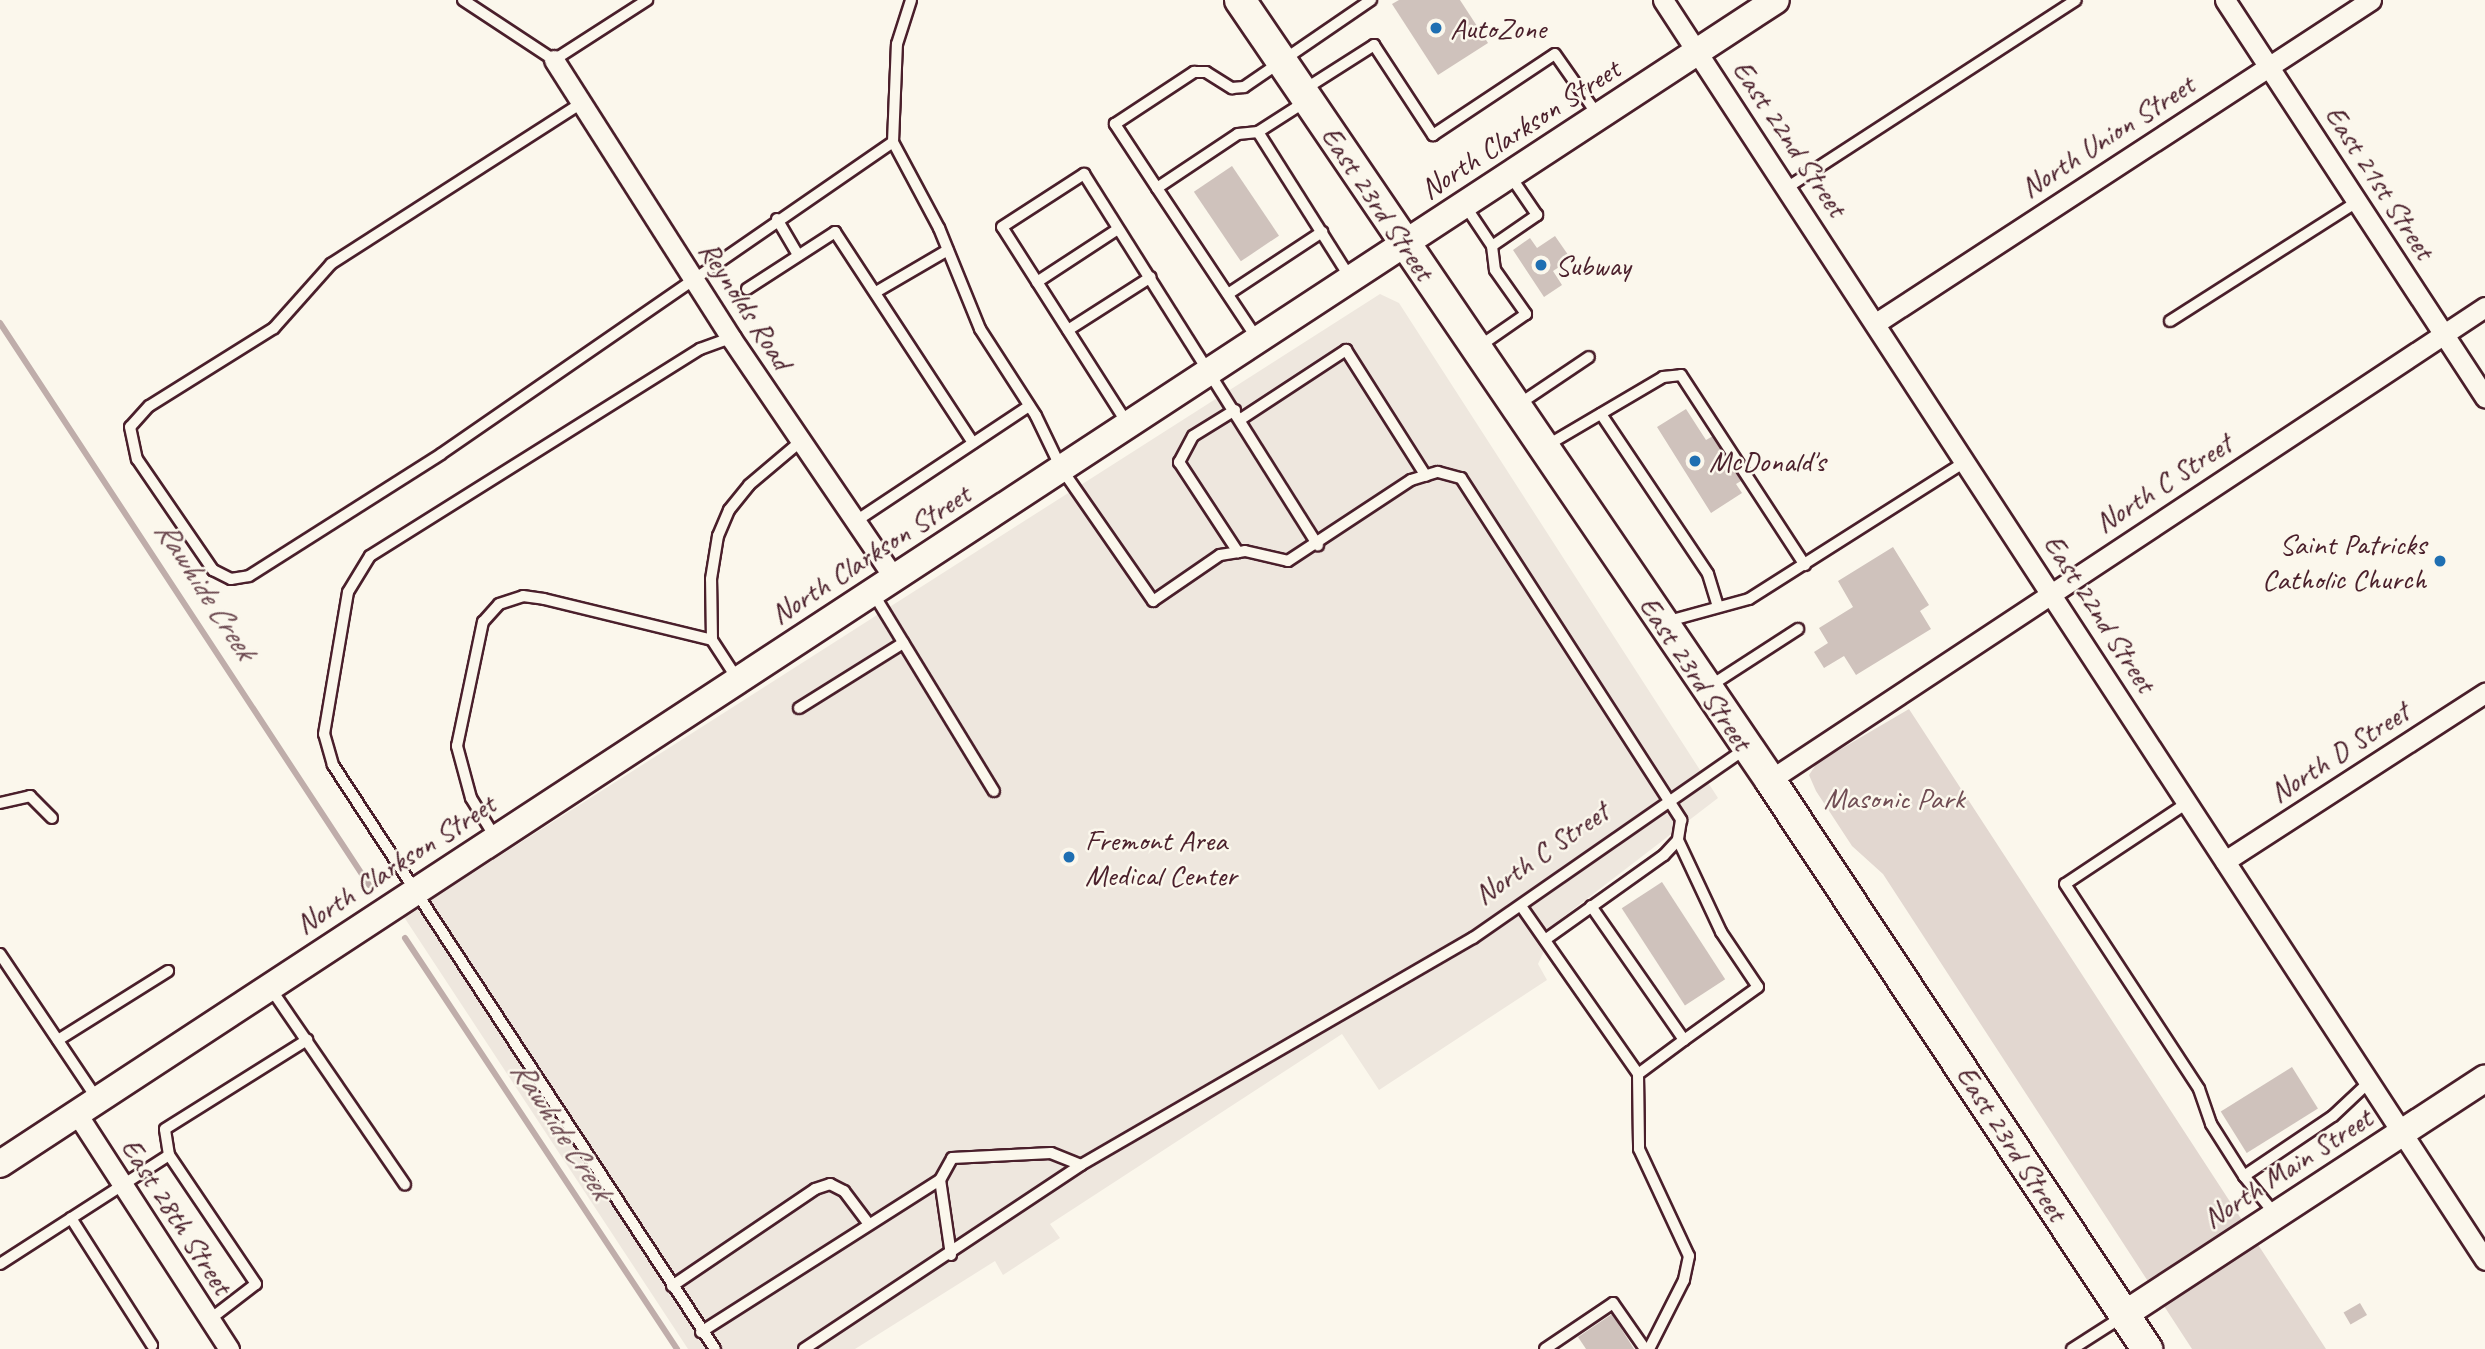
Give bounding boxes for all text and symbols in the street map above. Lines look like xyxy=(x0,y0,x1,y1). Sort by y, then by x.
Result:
place label: AutoZone xyxy=(1450,10,1546,46)
marker: AutoZone xyxy=(1428,20,1444,36)
street label: North Clarkson Street xyxy=(1413,51,1627,207)
street label: East 22nd Street xyxy=(1724,53,1856,223)
street label: North Union Street xyxy=(2013,66,2201,206)
street label: East 21st Street xyxy=(2317,98,2443,266)
street label: East 23rd Street xyxy=(1313,119,1443,287)
street label: Reynolds Road xyxy=(692,235,800,375)
place label: Subway xyxy=(1555,247,1631,283)
marker: Subway xyxy=(1533,257,1549,273)
street label: North C Street xyxy=(2087,425,2239,541)
place label: McDonald's xyxy=(1709,443,1825,479)
marker: McDonald's xyxy=(1687,453,1703,469)
street label: North Clarkson Street xyxy=(763,476,977,632)
water label: Rawhide Creek xyxy=(146,514,264,666)
place label: Saint Patricks Catholic Church xyxy=(2261,526,2426,596)
street label: East 22nd Street xyxy=(2036,527,2164,699)
marker: Saint Patricks Catholic Church xyxy=(2432,553,2448,569)
street label: East 23rd Street xyxy=(1631,589,1761,757)
street label: North D Street xyxy=(2262,693,2416,811)
park label: Masonic Park xyxy=(1824,780,1964,816)
street label: North Clarkson Street xyxy=(288,786,502,942)
street label: North C Street xyxy=(1466,793,1616,913)
place label: Fremont Area Medical Center xyxy=(1085,822,1237,892)
marker: Fremont Area Medical Center xyxy=(1059,847,1079,867)
water label: Rawhide Creek xyxy=(502,1054,620,1206)
street label: East 23rd Street xyxy=(1948,1058,2076,1228)
street label: North Main Street xyxy=(2195,1099,2379,1237)
street label: East 28th Street xyxy=(113,1131,241,1301)

